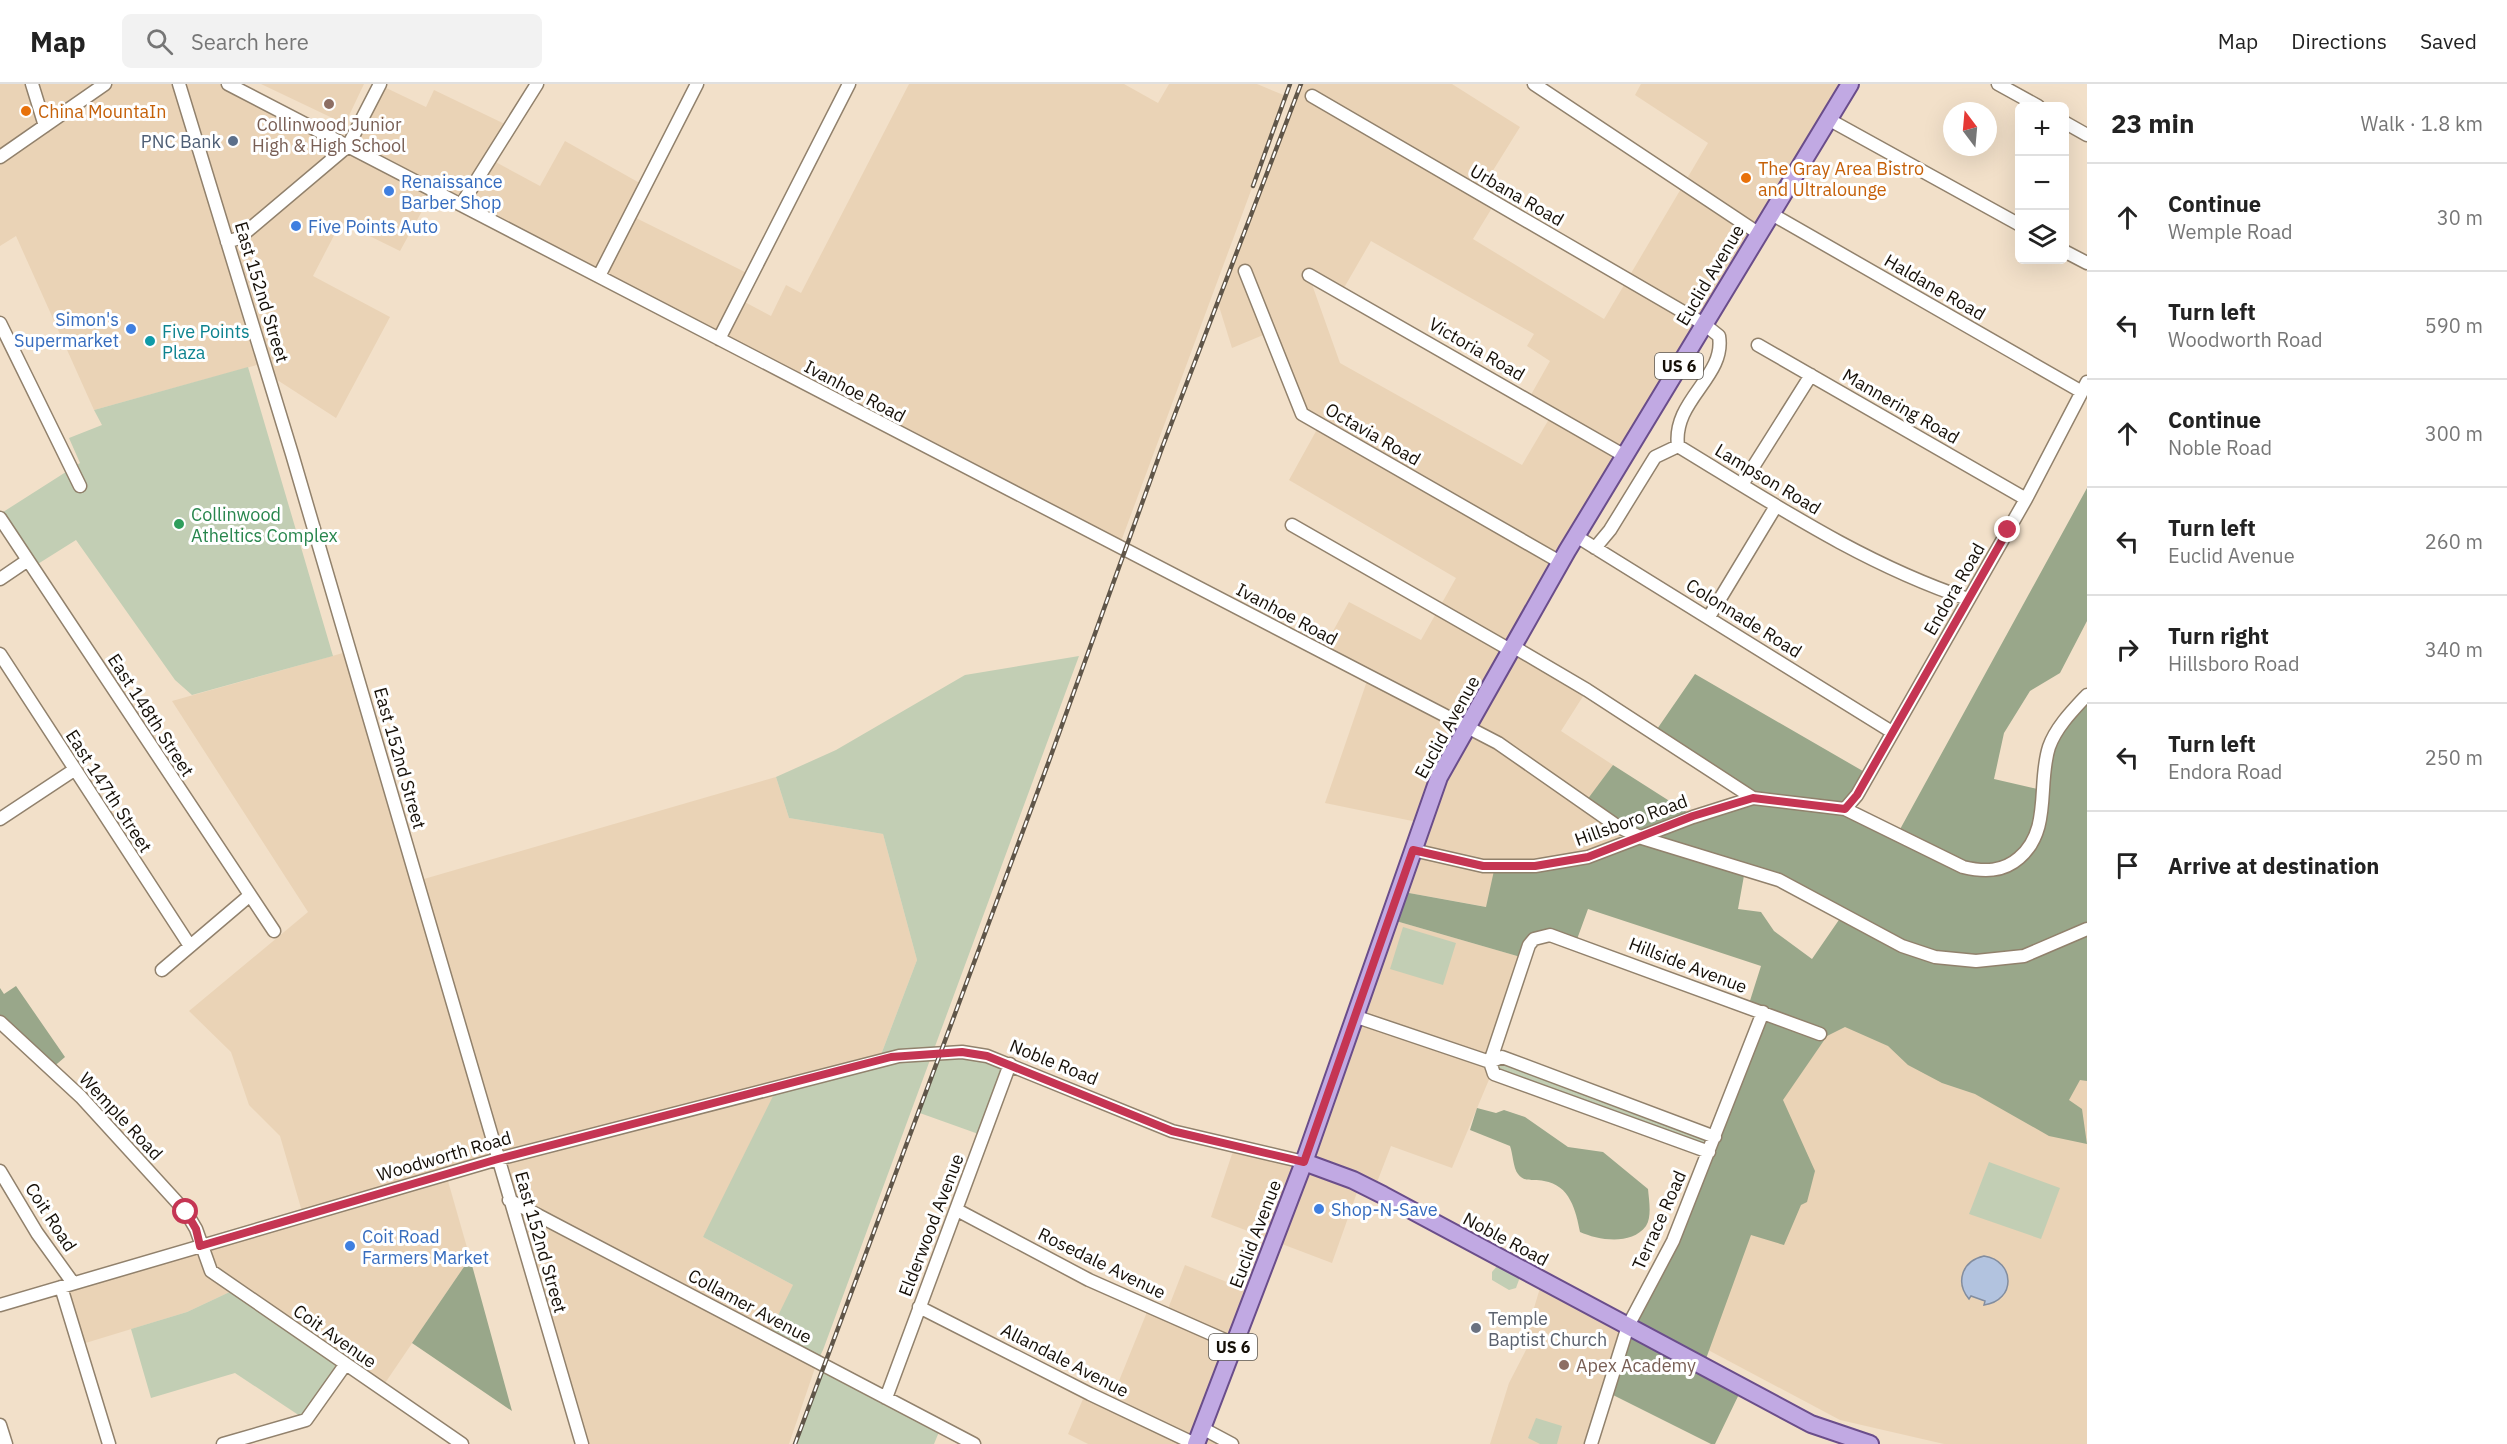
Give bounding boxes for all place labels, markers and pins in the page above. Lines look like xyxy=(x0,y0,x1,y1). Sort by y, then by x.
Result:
marker: Collinwood Junior High & High School xyxy=(322,97,336,111)
place label: China MountaIn xyxy=(38,100,166,123)
marker: China MountaIn xyxy=(19,104,33,118)
place label: Collinwood Junior High & High School xyxy=(252,113,406,157)
place label: PNC Bank xyxy=(141,130,222,153)
marker: PNC Bank xyxy=(226,134,240,148)
place label: The Gray Area Bistro and Ultralounge xyxy=(1758,157,1924,201)
place label: Renaissance Barber Shop xyxy=(401,170,503,214)
marker: The Gray Area Bistro and Ultralounge xyxy=(1739,171,1753,185)
marker: Renaissance Barber Shop xyxy=(382,184,396,198)
place label: Five Points Auto xyxy=(308,215,438,238)
marker: Five Points Auto xyxy=(289,219,303,233)
place label: Simon's Supermarket xyxy=(14,308,119,352)
place label: Five Points Plaza xyxy=(162,320,250,364)
marker: Simon's Supermarket xyxy=(124,322,138,336)
marker: Five Points Plaza xyxy=(143,334,157,348)
place label: Collinwood Atheltics Complex xyxy=(191,503,338,547)
marker: Collinwood Atheltics Complex xyxy=(172,517,186,531)
place label: Shop-N-Save xyxy=(1331,1198,1438,1221)
marker: Shop-N-Save xyxy=(1312,1202,1326,1216)
place label: Coit Road Farmers Market xyxy=(362,1225,489,1269)
marker: Coit Road Farmers Market xyxy=(343,1239,357,1253)
place label: Temple Baptist Church xyxy=(1488,1307,1607,1351)
marker: Temple Baptist Church xyxy=(1469,1321,1483,1335)
place label: Apex Academy xyxy=(1576,1354,1696,1377)
marker: Apex Academy xyxy=(1557,1358,1571,1372)

